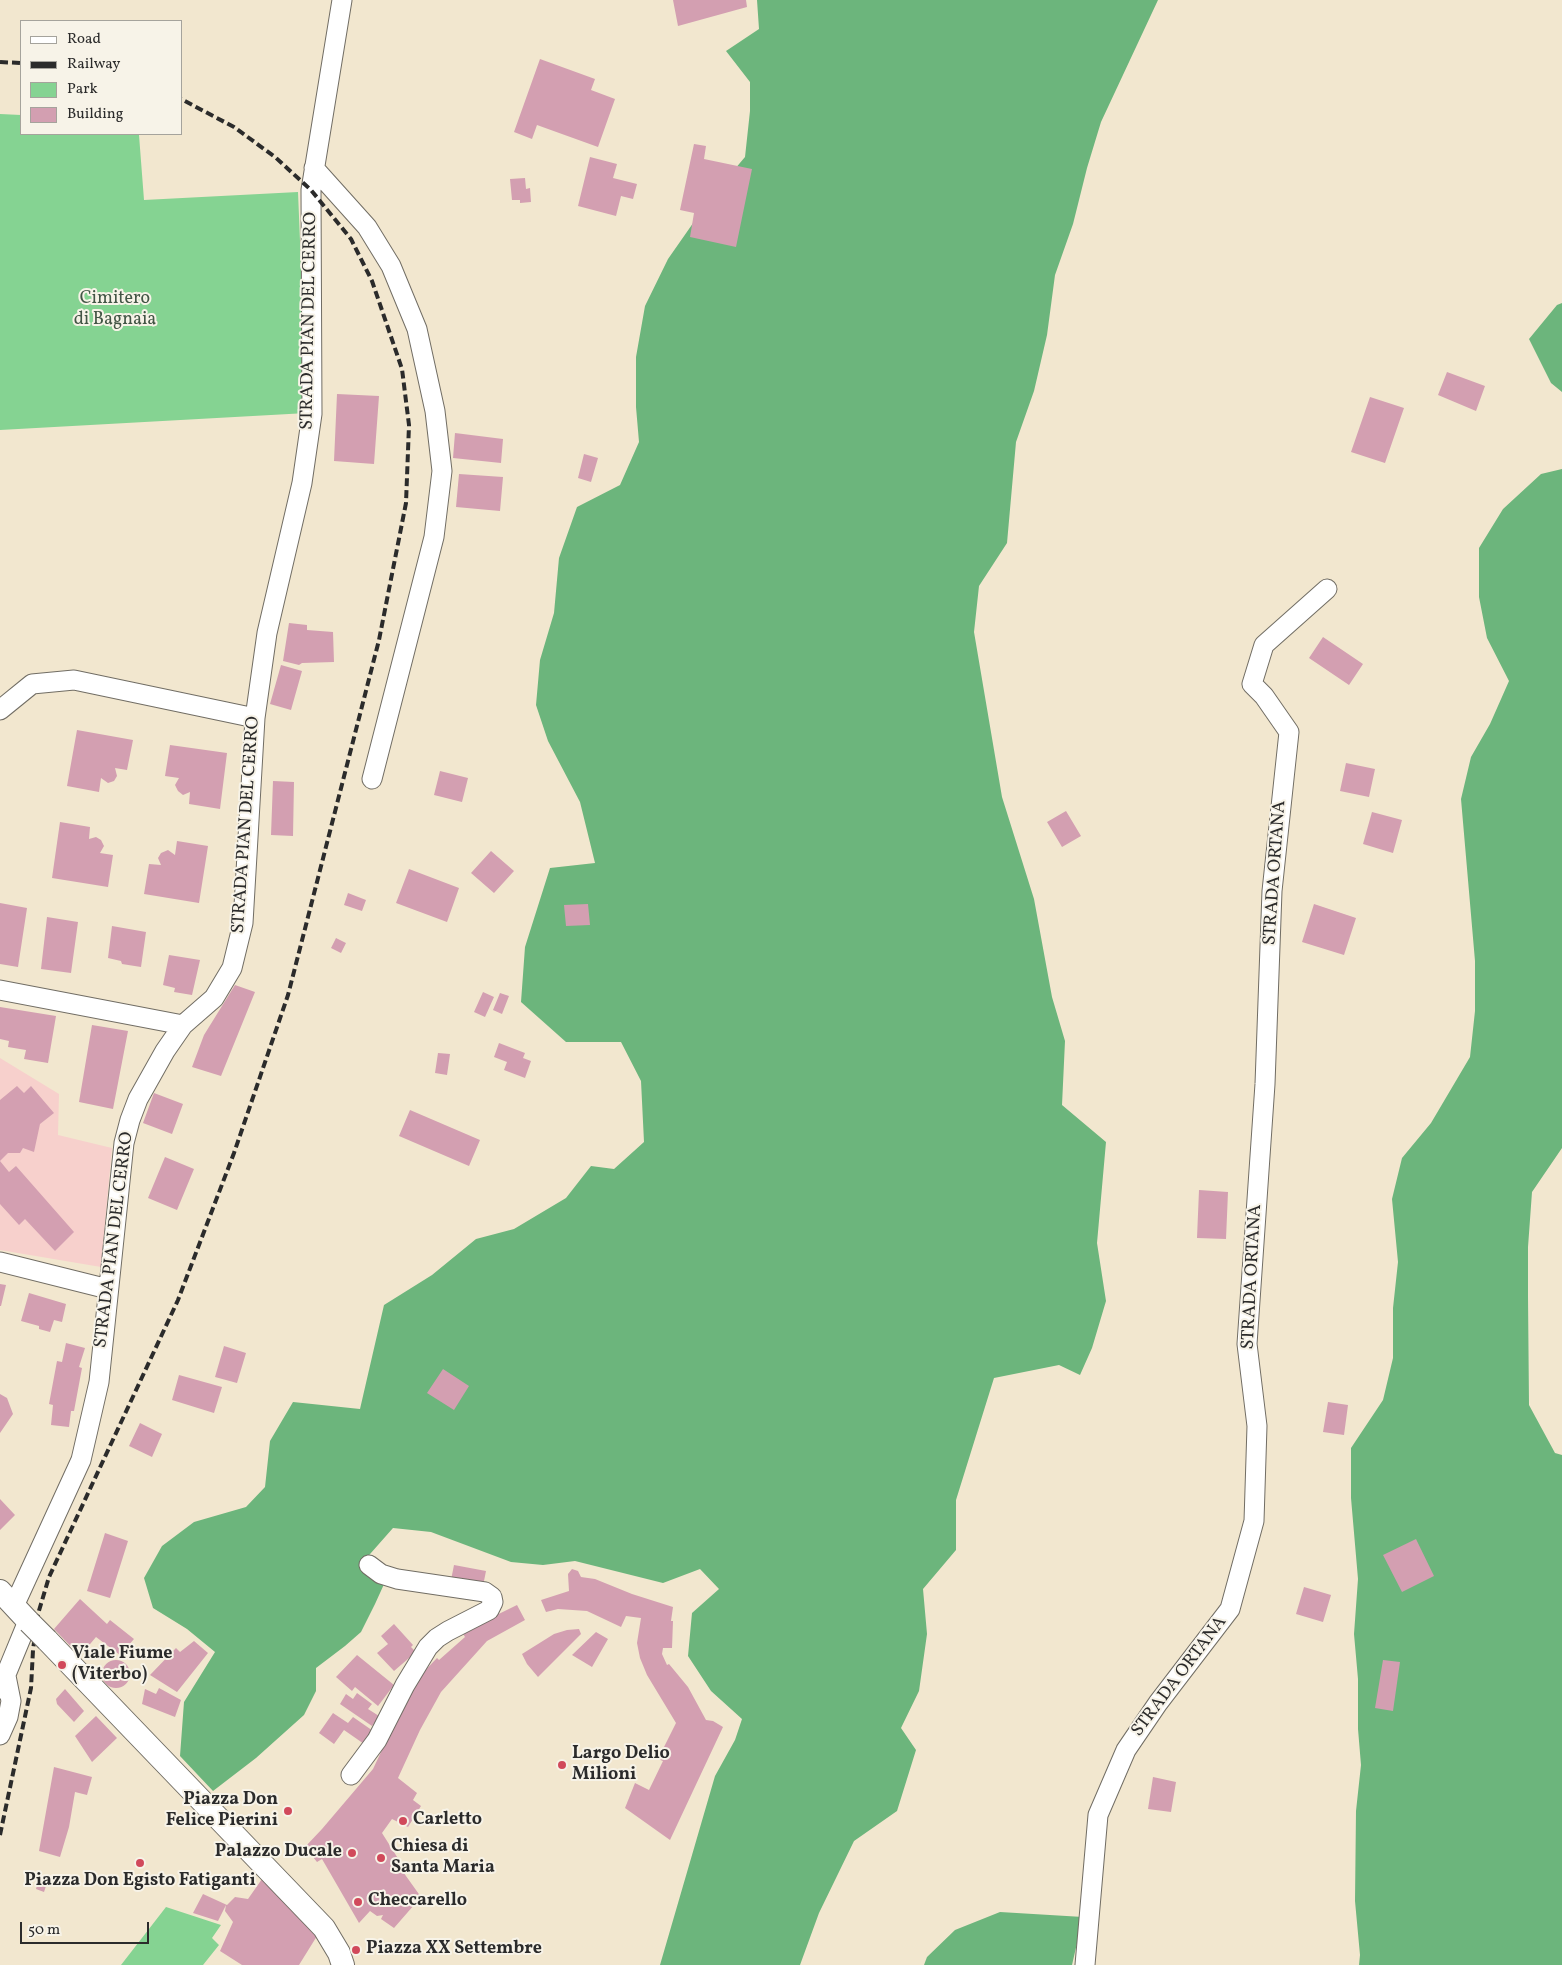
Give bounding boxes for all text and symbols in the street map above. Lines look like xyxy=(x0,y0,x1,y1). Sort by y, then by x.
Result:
legend xyxy=(20,20,182,135)
text: Road xyxy=(67,29,101,50)
text: Railway xyxy=(67,54,120,75)
text: Park xyxy=(67,79,98,100)
text: Building xyxy=(67,104,123,125)
street label: STRADA PIAN DEL CERRO xyxy=(297,212,323,430)
park label: Cimitero di Bagnaia xyxy=(74,289,156,332)
street label: STRADA PIAN DEL CERRO xyxy=(229,716,265,934)
street label: STRADA ORTANA xyxy=(1260,800,1292,946)
street label: STRADA PIAN DEL CERRO xyxy=(91,1131,139,1349)
street label: STRADA ORTANA xyxy=(1238,1204,1268,1350)
street label: STRADA ORTANA xyxy=(1128,1613,1232,1741)
place label: Viale Fiume (Viterbo) xyxy=(72,1644,172,1686)
marker: Viale Fiume (Viterbo) xyxy=(56,1659,68,1671)
place label: Largo Delio Milioni xyxy=(572,1744,670,1786)
marker: Largo Delio Milioni xyxy=(556,1759,568,1771)
place label: Piazza Don Felice Pierini xyxy=(166,1790,278,1832)
marker: Piazza Don Felice Pierini xyxy=(282,1805,294,1817)
place label: Carletto xyxy=(413,1810,482,1832)
marker: Carletto xyxy=(397,1815,409,1827)
place label: Chiesa di Santa Maria xyxy=(391,1837,495,1880)
place label: Palazzo Ducale xyxy=(215,1842,342,1864)
marker: Palazzo Ducale xyxy=(346,1847,358,1859)
marker: Chiesa di Santa Maria xyxy=(375,1852,387,1864)
marker: Piazza Don Egisto Fatiganti xyxy=(134,1857,146,1869)
place label: Piazza Don Egisto Fatiganti xyxy=(24,1871,256,1893)
place label: Checcarello xyxy=(368,1891,467,1913)
marker: Checcarello xyxy=(352,1896,364,1908)
scale bar xyxy=(22,1912,151,1944)
text: 50 m xyxy=(28,1920,60,1941)
place label: Piazza XX Settembre xyxy=(366,1939,542,1961)
marker: Piazza XX Settembre xyxy=(350,1944,362,1956)

